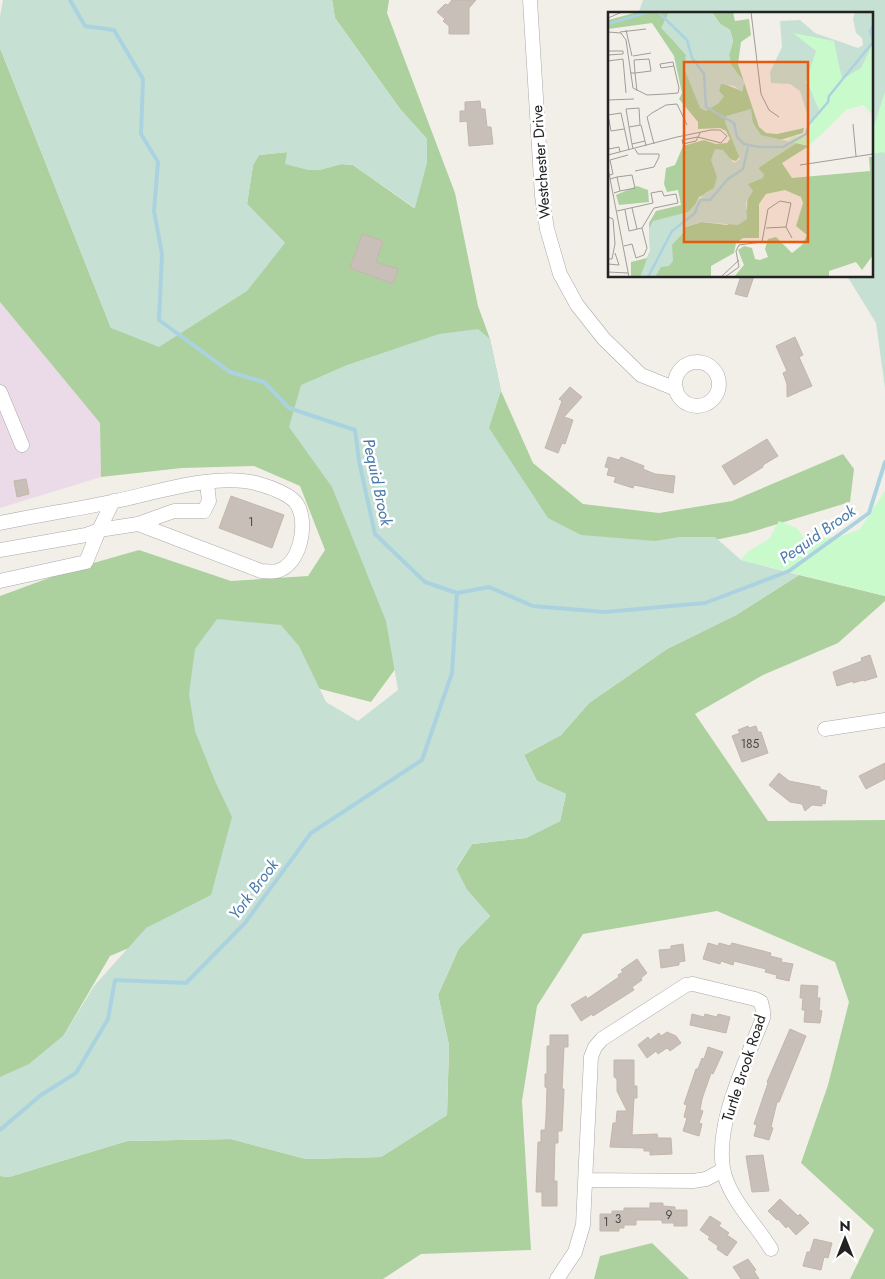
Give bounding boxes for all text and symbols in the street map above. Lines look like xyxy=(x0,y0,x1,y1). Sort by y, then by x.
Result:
inset map xyxy=(608,12,872,278)
street label: Westchester Drive xyxy=(526,104,556,220)
water label: Pequid Brook xyxy=(357,437,398,529)
water label: Pequid Brook xyxy=(775,499,861,569)
house number: 1 xyxy=(248,513,254,531)
house number: 185 xyxy=(741,735,760,753)
water label: York Brook xyxy=(223,853,284,924)
street label: Turtle Brook Road xyxy=(716,1012,772,1124)
house number: 9 xyxy=(666,1206,673,1224)
house number: 3 xyxy=(615,1210,622,1228)
house number: 1 xyxy=(603,1213,609,1231)
north arrow xyxy=(820,1214,870,1264)
text: N xyxy=(839,1216,851,1236)

